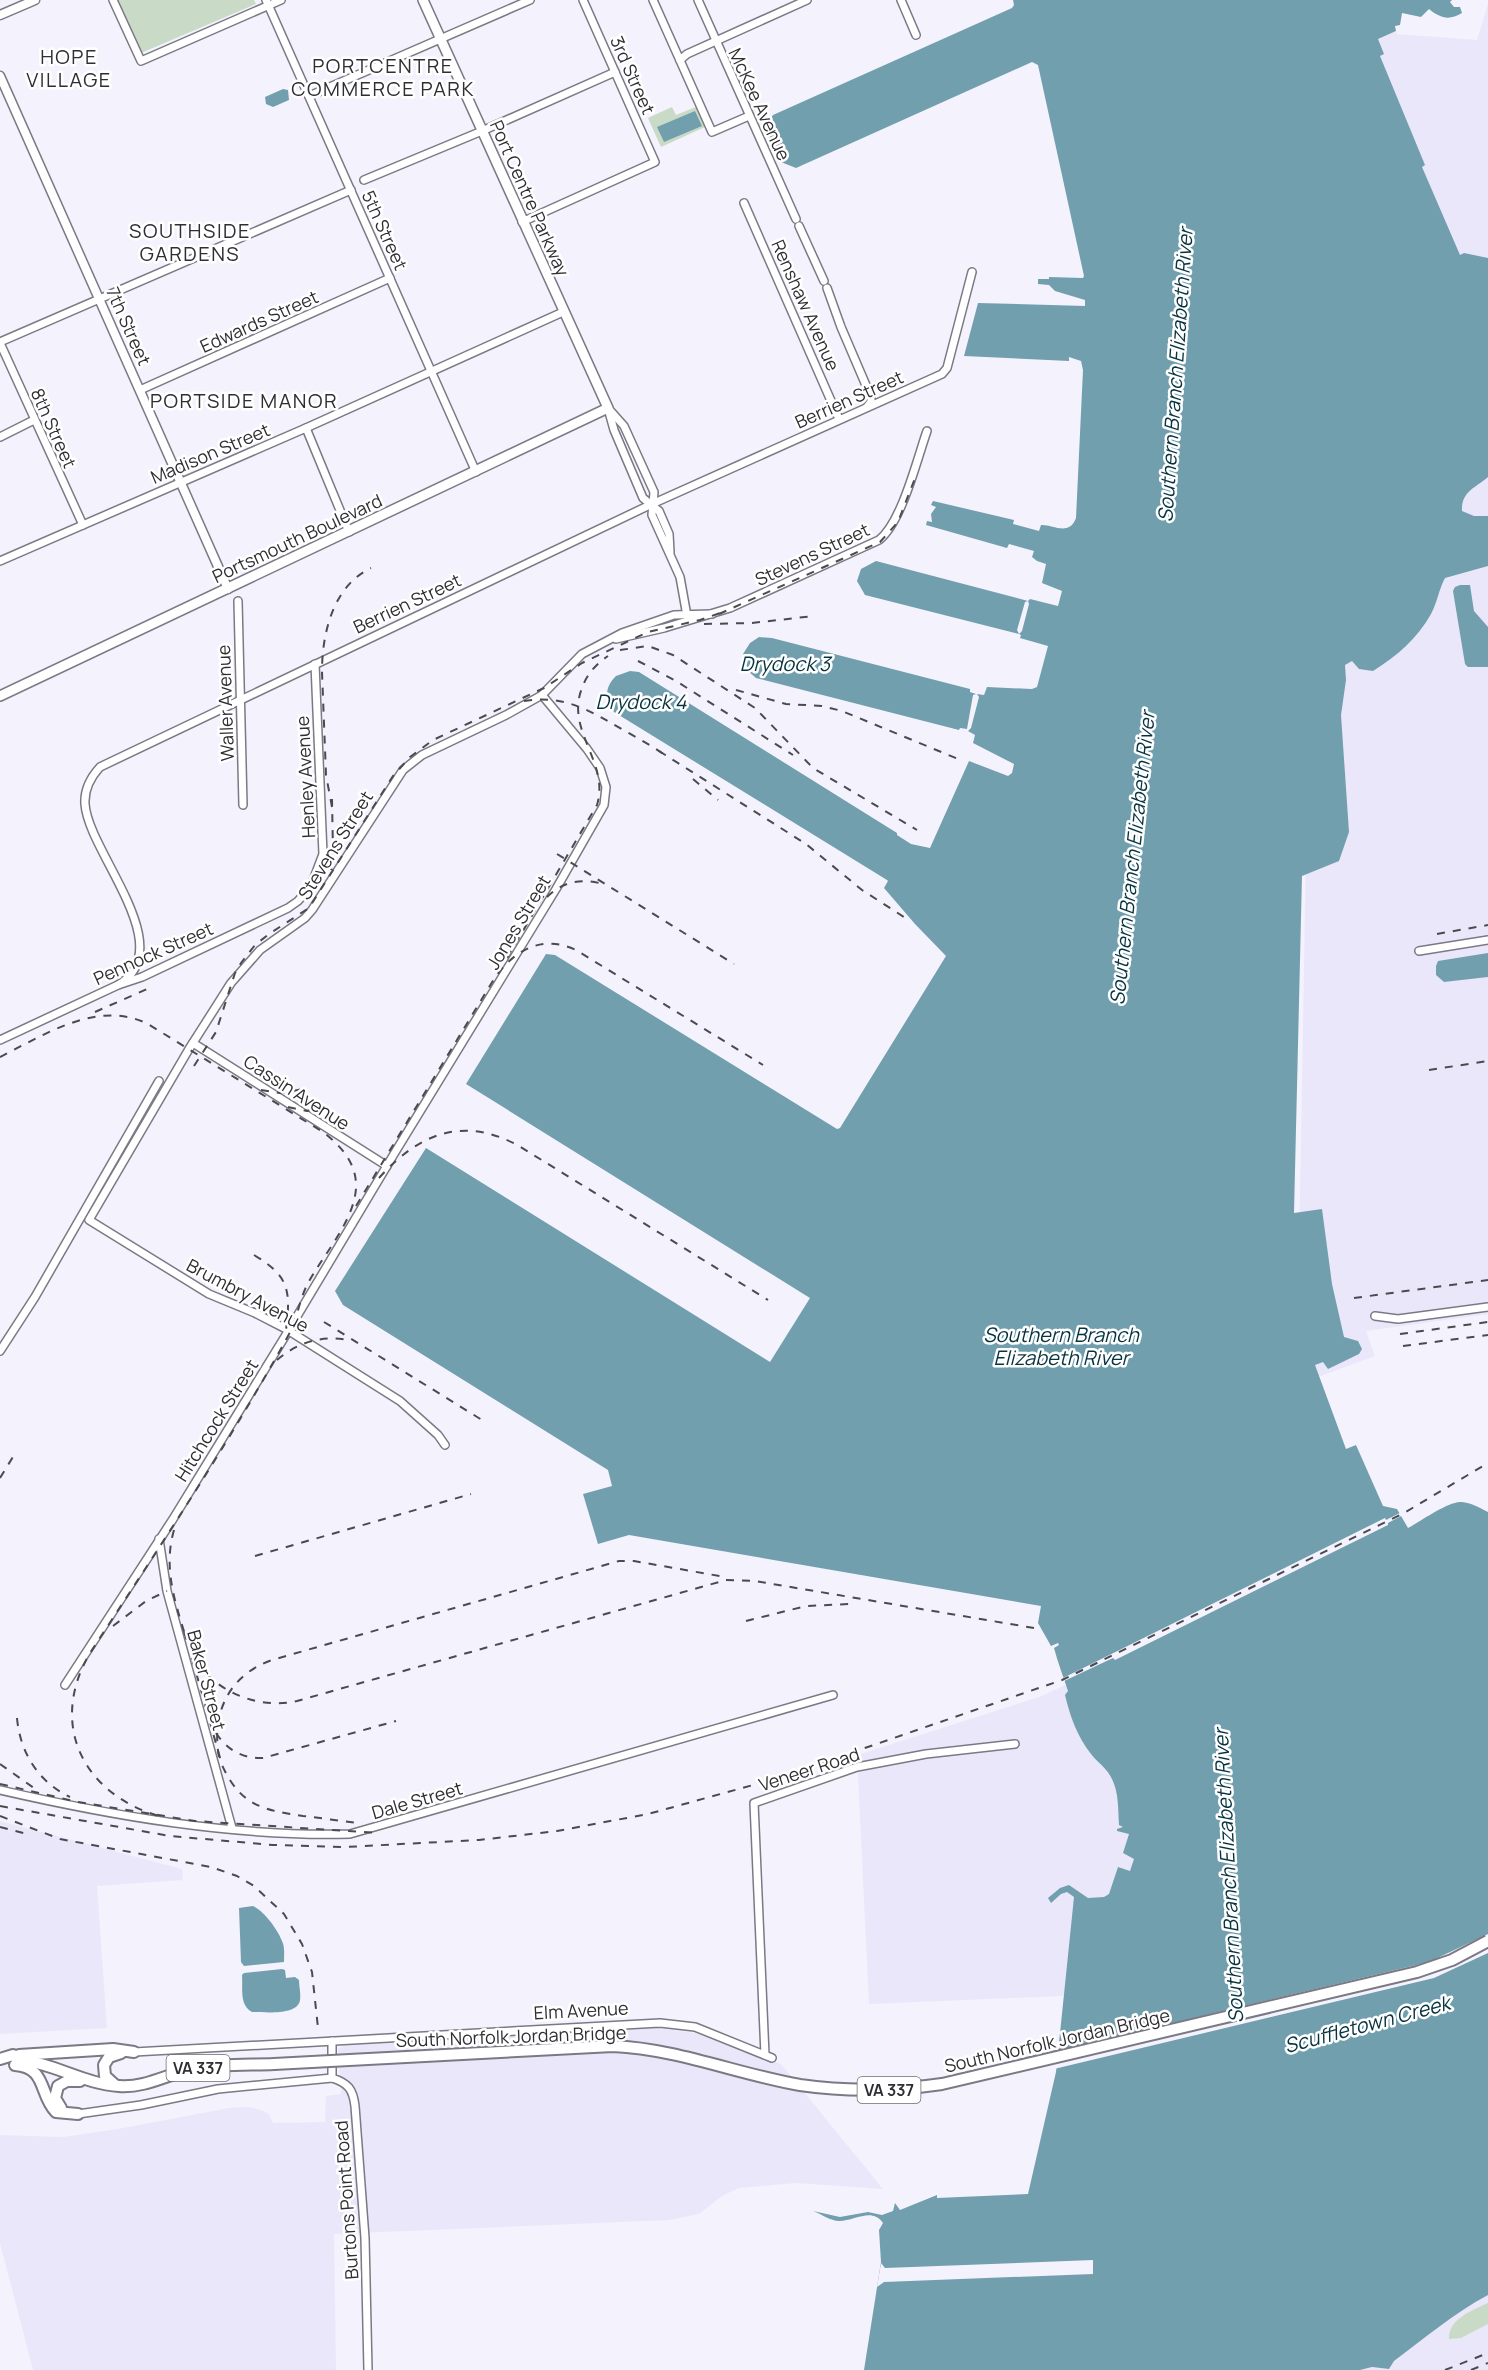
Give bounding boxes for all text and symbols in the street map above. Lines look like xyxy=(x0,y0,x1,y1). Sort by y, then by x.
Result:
street label: 3rd Street xyxy=(605,32,661,118)
district label: HOPE VILLAGE xyxy=(26,43,112,93)
street label: McKee Avenue xyxy=(723,44,797,164)
district label: PORTCENTRE COMMERCE PARK xyxy=(291,52,475,102)
street label: Port Centre Parkway xyxy=(485,116,575,280)
street label: 5th Street xyxy=(357,186,413,274)
district label: SOUTHSIDE GARDENS xyxy=(129,217,251,267)
water label: Southern Branch Elizabeth River xyxy=(1151,224,1199,523)
street label: Renshaw Avenue xyxy=(766,236,846,374)
street label: 7th Street xyxy=(101,283,157,369)
street label: Edwards Street xyxy=(196,284,322,358)
street label: Berrien Street xyxy=(791,364,907,434)
street label: 8th Street xyxy=(26,384,82,472)
district label: PORTSIDE MANOR xyxy=(150,387,338,414)
street label: Madison Street xyxy=(147,417,273,489)
street label: Portsmouth Boulevard xyxy=(208,488,386,588)
street label: Stevens Street xyxy=(751,517,873,591)
street label: Berrien Street xyxy=(349,568,465,638)
street label: Waller Avenue xyxy=(211,644,239,762)
water label: Drydock 3 xyxy=(740,650,833,677)
water label: Drydock 4 xyxy=(595,688,687,715)
water label: Southern Branch Elizabeth River xyxy=(1103,707,1161,1006)
street label: Henley Avenue xyxy=(290,715,320,839)
street label: Stevens Street xyxy=(292,786,378,904)
street label: Jones Street xyxy=(480,870,556,974)
street label: Pennock Street xyxy=(89,916,217,990)
street label: Cassin Avenue xyxy=(239,1049,355,1135)
street label: Brumbry Avenue xyxy=(183,1253,313,1337)
water label: Southern Branch Elizabeth River xyxy=(983,1321,1140,1371)
street label: Hitchcock Street xyxy=(169,1354,263,1486)
street label: Baker Street xyxy=(182,1627,232,1733)
water label: Southern Branch Elizabeth River xyxy=(1207,1725,1249,2024)
street label: Veneer Road xyxy=(756,1741,862,1797)
street label: Dale Street xyxy=(369,1776,465,1824)
water label: Scuffletown Creek xyxy=(1281,1988,1456,2059)
street label: Elm Avenue xyxy=(533,1996,629,2024)
street label: South Norfolk Jordan Bridge xyxy=(942,2002,1172,2078)
street label: South Norfolk Jordan Bridge xyxy=(395,2020,627,2052)
road number: VA 337 xyxy=(166,2055,230,2081)
road number: VA 337 xyxy=(858,2077,920,2103)
street label: Burtons Point Road xyxy=(328,2120,364,2280)

